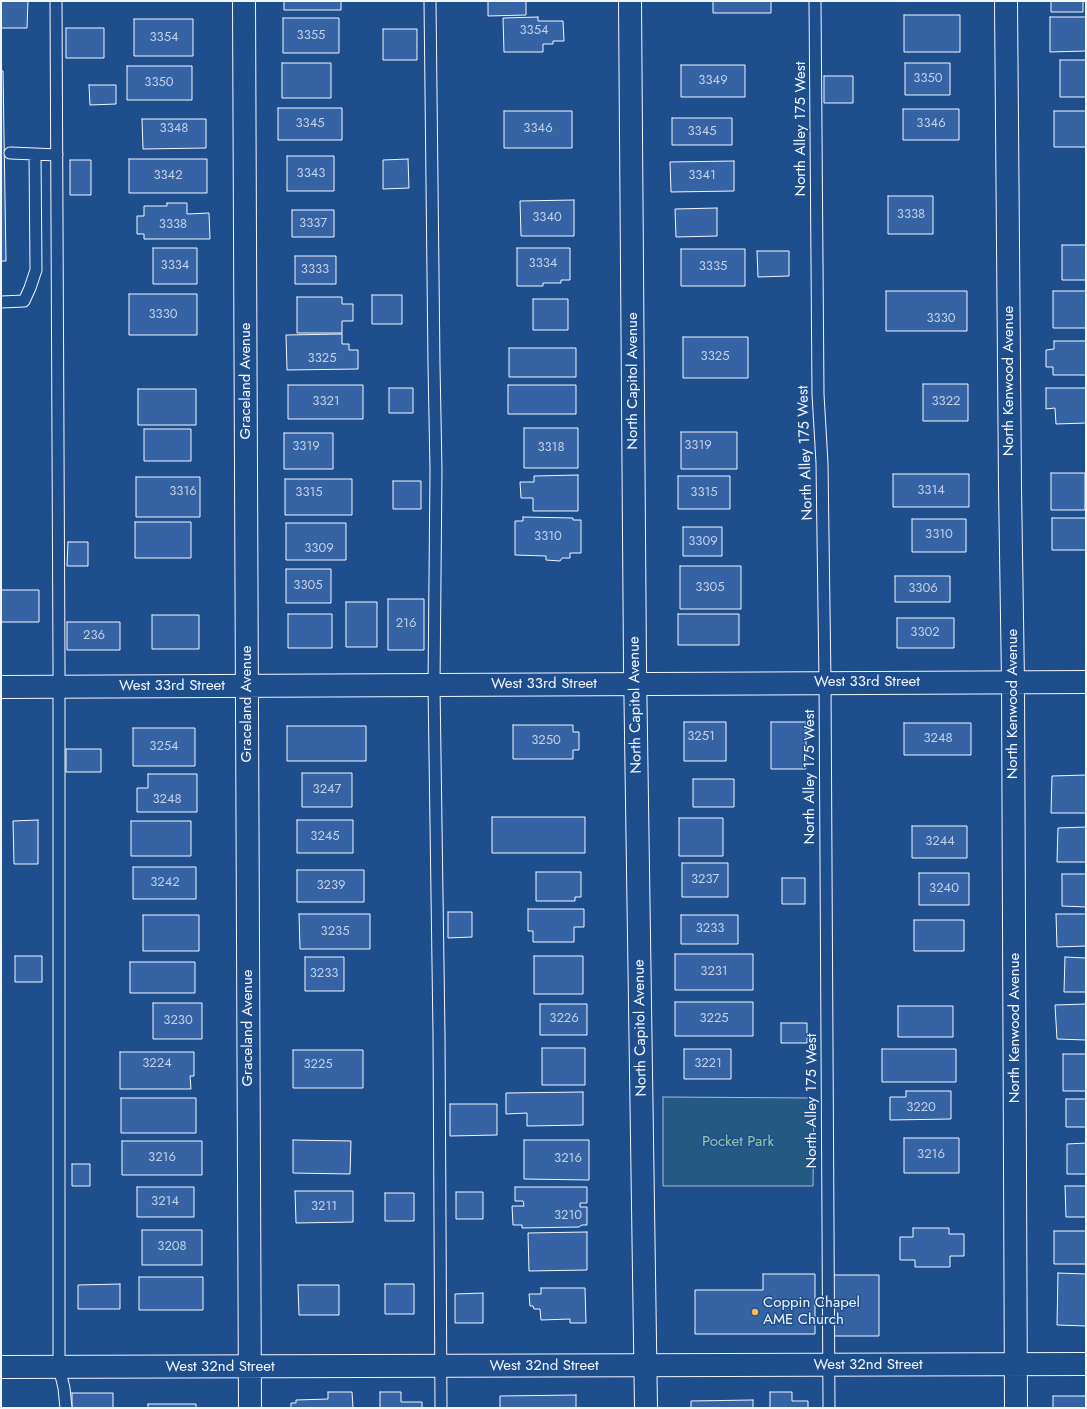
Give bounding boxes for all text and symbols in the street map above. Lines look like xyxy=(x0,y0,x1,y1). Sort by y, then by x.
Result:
house number: 3354 xyxy=(519,23,549,39)
house number: 3355 xyxy=(297,28,325,44)
house number: 3354 xyxy=(149,30,179,46)
street label: North Alley 175 West xyxy=(792,62,810,196)
house number: 3350 xyxy=(913,71,943,87)
house number: 3349 xyxy=(698,73,728,89)
house number: 3350 xyxy=(144,75,174,91)
house number: 3345 xyxy=(295,116,325,132)
house number: 3346 xyxy=(916,116,946,132)
house number: 3348 xyxy=(160,121,188,137)
house number: 3346 xyxy=(523,121,553,137)
house number: 3345 xyxy=(687,124,717,140)
house number: 3343 xyxy=(297,166,325,182)
house number: 3342 xyxy=(153,168,183,184)
house number: 3341 xyxy=(688,168,716,184)
house number: 3338 xyxy=(897,207,925,223)
house number: 3340 xyxy=(532,210,562,226)
house number: 3337 xyxy=(299,216,327,232)
house number: 3338 xyxy=(159,217,187,233)
house number: 3334 xyxy=(529,256,557,272)
house number: 3334 xyxy=(161,258,189,274)
house number: 3335 xyxy=(699,259,727,275)
house number: 3333 xyxy=(301,262,329,278)
street label: North Kenwood Avenue xyxy=(1000,306,1018,456)
house number: 3330 xyxy=(148,307,178,323)
house number: 3330 xyxy=(926,311,956,327)
street label: North Capitol Avenue xyxy=(624,312,642,450)
street label: Graceland Avenue xyxy=(237,322,255,440)
house number: 3325 xyxy=(701,349,729,365)
house number: 3325 xyxy=(308,351,336,367)
street label: North Alley 175 West xyxy=(795,385,817,521)
house number: 3321 xyxy=(312,394,340,410)
house number: 3322 xyxy=(932,394,960,410)
house number: 3319 xyxy=(684,438,712,454)
house number: 3319 xyxy=(292,439,320,455)
house number: 3318 xyxy=(537,440,565,456)
house number: 3314 xyxy=(917,483,945,499)
house number: 3316 xyxy=(169,484,197,500)
house number: 3315 xyxy=(295,485,323,501)
house number: 3315 xyxy=(690,485,718,501)
house number: 3310 xyxy=(925,527,953,543)
house number: 3310 xyxy=(534,529,562,545)
house number: 3309 xyxy=(688,534,718,550)
house number: 3309 xyxy=(304,541,334,557)
house number: 3305 xyxy=(293,578,323,594)
house number: 3305 xyxy=(695,580,725,596)
house number: 3306 xyxy=(908,581,938,597)
house number: 216 xyxy=(396,616,416,632)
house number: 3302 xyxy=(910,625,940,641)
house number: 236 xyxy=(83,628,105,644)
street label: North Kenwood Avenue xyxy=(1004,629,1022,779)
street label: North Capitol Avenue xyxy=(626,636,646,774)
street label: Graceland Avenue xyxy=(238,645,256,763)
street label: West 33rd Street xyxy=(814,673,920,691)
street label: West 33rd Street xyxy=(491,675,597,693)
street label: West 33rd Street xyxy=(119,677,225,695)
street label: North Alley 175 West xyxy=(801,710,819,844)
house number: 3251 xyxy=(687,729,715,745)
house number: 3248 xyxy=(923,731,953,747)
house number: 3250 xyxy=(531,733,561,749)
house number: 3254 xyxy=(149,739,179,755)
house number: 3247 xyxy=(313,782,341,798)
house number: 3248 xyxy=(152,792,182,808)
house number: 3245 xyxy=(310,829,340,845)
house number: 3244 xyxy=(925,834,955,850)
house number: 3237 xyxy=(691,872,719,888)
house number: 3242 xyxy=(150,875,180,891)
house number: 3239 xyxy=(316,878,346,894)
house number: 3240 xyxy=(929,881,959,897)
house number: 3233 xyxy=(696,921,724,937)
house number: 3235 xyxy=(321,924,349,940)
street label: North Kenwood Avenue xyxy=(1006,953,1024,1103)
street label: North Capitol Avenue xyxy=(631,959,651,1097)
house number: 3231 xyxy=(700,964,728,980)
house number: 3233 xyxy=(310,966,338,982)
street label: Graceland Avenue xyxy=(239,969,257,1087)
house number: 3226 xyxy=(549,1011,579,1027)
house number: 3225 xyxy=(699,1011,729,1027)
house number: 3230 xyxy=(163,1013,193,1029)
street label: North Alley 175 West xyxy=(803,1034,821,1168)
house number: 3224 xyxy=(142,1056,172,1072)
house number: 3221 xyxy=(694,1056,722,1072)
house number: 3225 xyxy=(303,1057,333,1073)
house number: 3220 xyxy=(906,1100,936,1116)
park label: Pocket Park xyxy=(702,1133,774,1151)
house number: 3216 xyxy=(917,1147,945,1163)
house number: 3216 xyxy=(148,1150,176,1166)
house number: 3216 xyxy=(554,1151,582,1167)
house number: 3214 xyxy=(151,1194,179,1210)
house number: 3211 xyxy=(311,1199,337,1215)
house number: 3210 xyxy=(554,1208,582,1224)
house number: 3208 xyxy=(157,1239,187,1255)
place label: Coppin Chapel AME Church xyxy=(763,1294,860,1329)
marker: Coppin Chapel AME Church xyxy=(750,1307,760,1317)
street label: West 32nd Street xyxy=(814,1356,922,1374)
street label: West 32nd Street xyxy=(490,1357,598,1375)
street label: West 32nd Street xyxy=(166,1358,274,1376)

